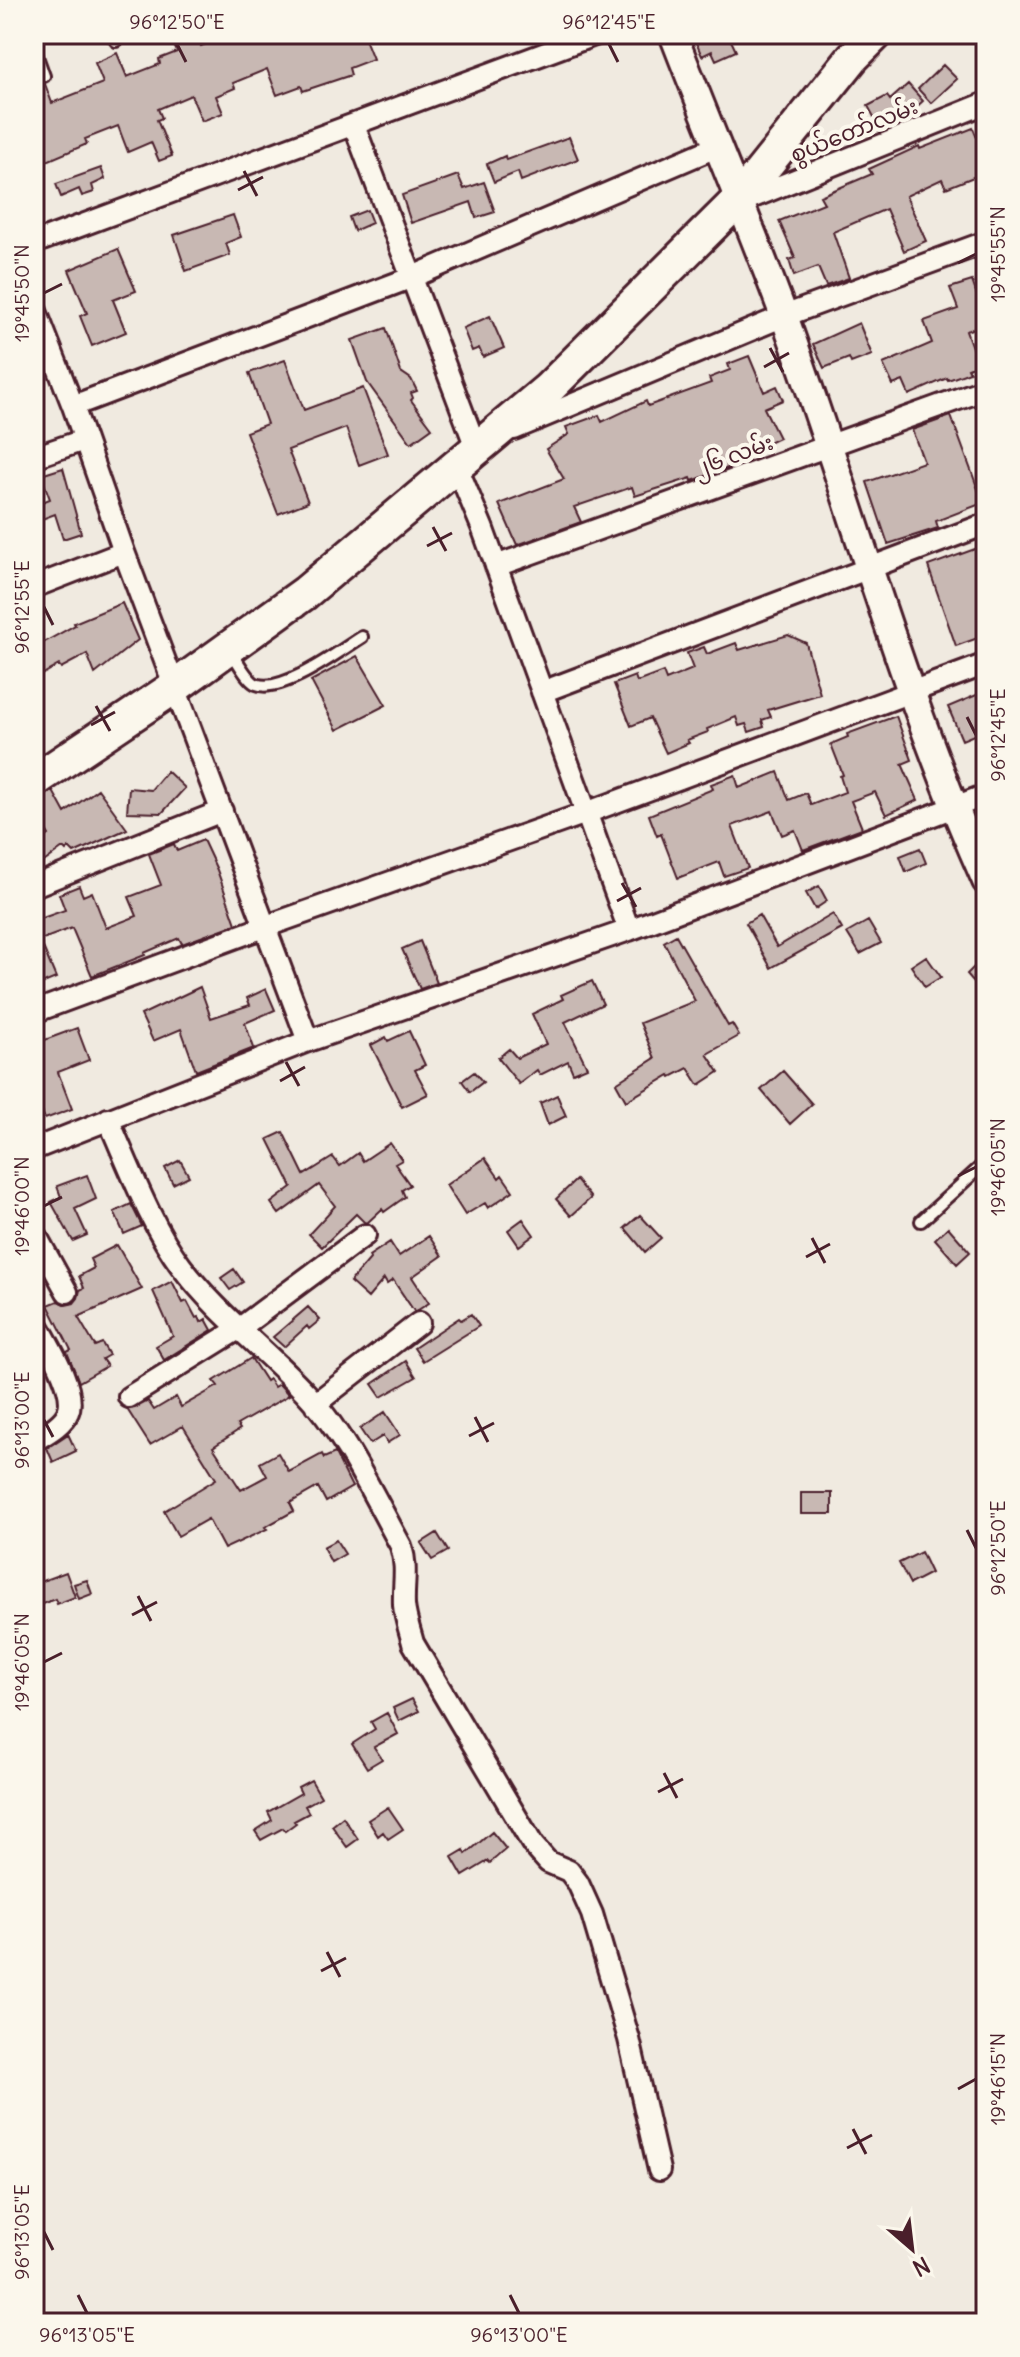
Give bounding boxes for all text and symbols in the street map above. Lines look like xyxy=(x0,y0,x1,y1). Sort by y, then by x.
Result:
text: 96°12'50"E xyxy=(129,9,225,34)
text: 96°12'45"E xyxy=(562,9,656,34)
street label: စွယ်တော်လမ်း xyxy=(786,91,923,171)
text: 19°45'55"N xyxy=(985,206,1010,302)
text: 19°45'50"N xyxy=(9,244,34,342)
street label: ၂၆ လမ်း xyxy=(689,427,778,486)
text: 96°12'55"E xyxy=(9,560,34,654)
text: 96°12'45"E xyxy=(985,688,1010,782)
text: 19°46'05"N xyxy=(985,1118,1010,1216)
text: 19°46'00"N xyxy=(9,1156,34,1256)
text: 96°13'00"E xyxy=(9,1371,34,1469)
text: 96°12'50"E xyxy=(985,1500,1010,1596)
text: 19°46'05"N xyxy=(9,1613,34,1711)
text: 19°46'15"N xyxy=(985,2033,1010,2125)
text: 96°13'05"E xyxy=(9,2184,34,2280)
north arrow xyxy=(872,2209,952,2289)
text: N xyxy=(908,2251,935,2283)
text: 96°13'05"E xyxy=(39,2322,135,2347)
text: 96°13'00"E xyxy=(470,2322,568,2347)

